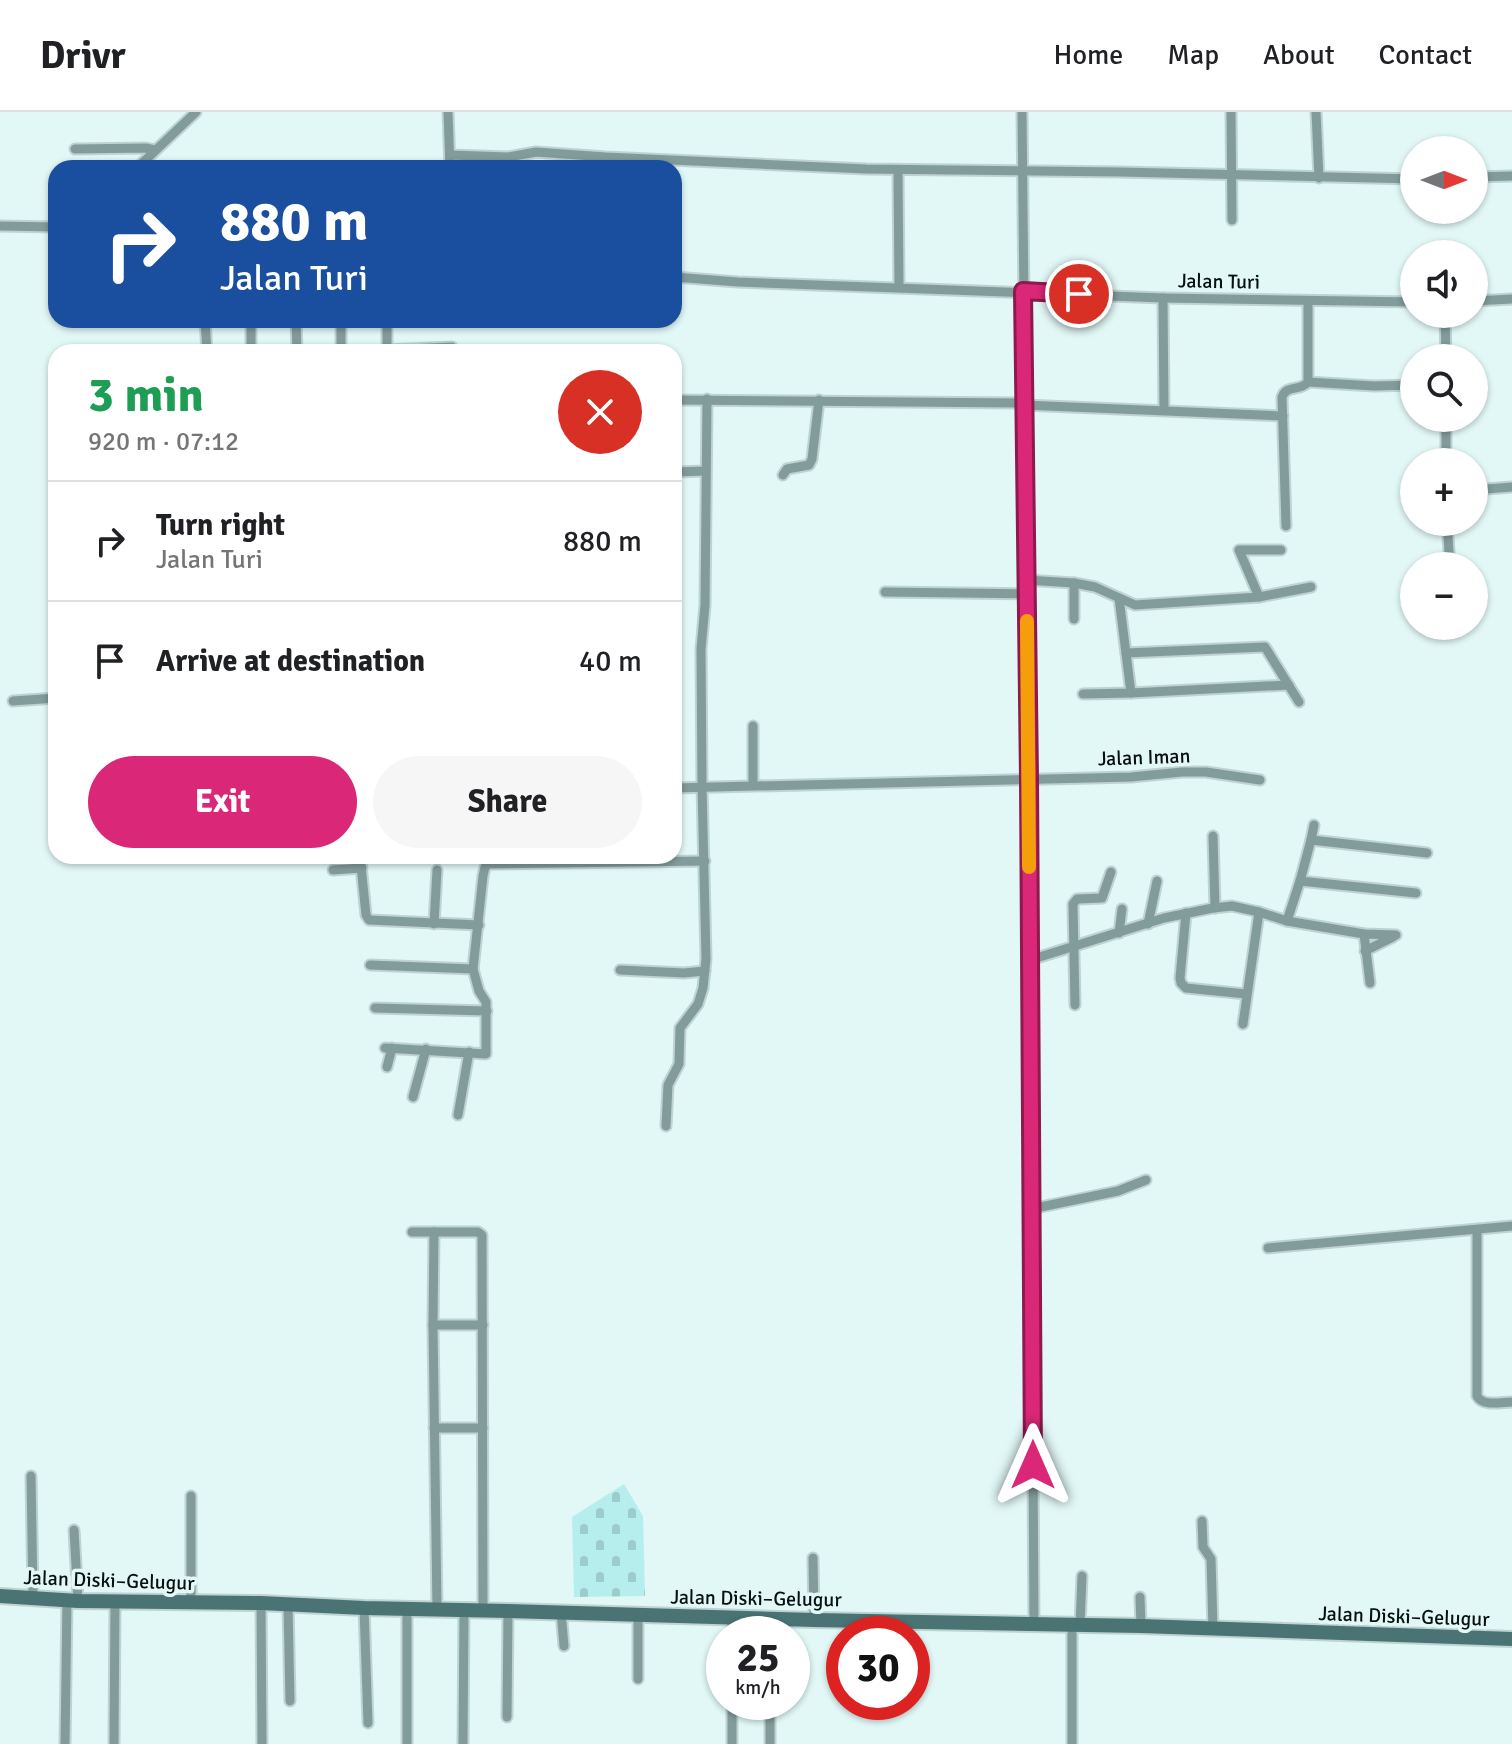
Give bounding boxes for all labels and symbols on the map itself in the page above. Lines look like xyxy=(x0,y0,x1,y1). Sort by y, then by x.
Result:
north arrow xyxy=(1400,136,1488,224)
pin xyxy=(1045,260,1113,328)
street label: Jalan Turi xyxy=(1178,268,1260,295)
street label: Jalan Iman xyxy=(1097,743,1191,772)
position arrow xyxy=(991,1423,1075,1507)
street label: Jalan Diski–Gelugur xyxy=(23,1565,196,1596)
street label: Jalan Diski–Gelugur xyxy=(670,1585,842,1613)
street label: Jalan Diski–Gelugur xyxy=(1318,1601,1491,1632)
speed limit sign: 30 xyxy=(826,1616,930,1720)

